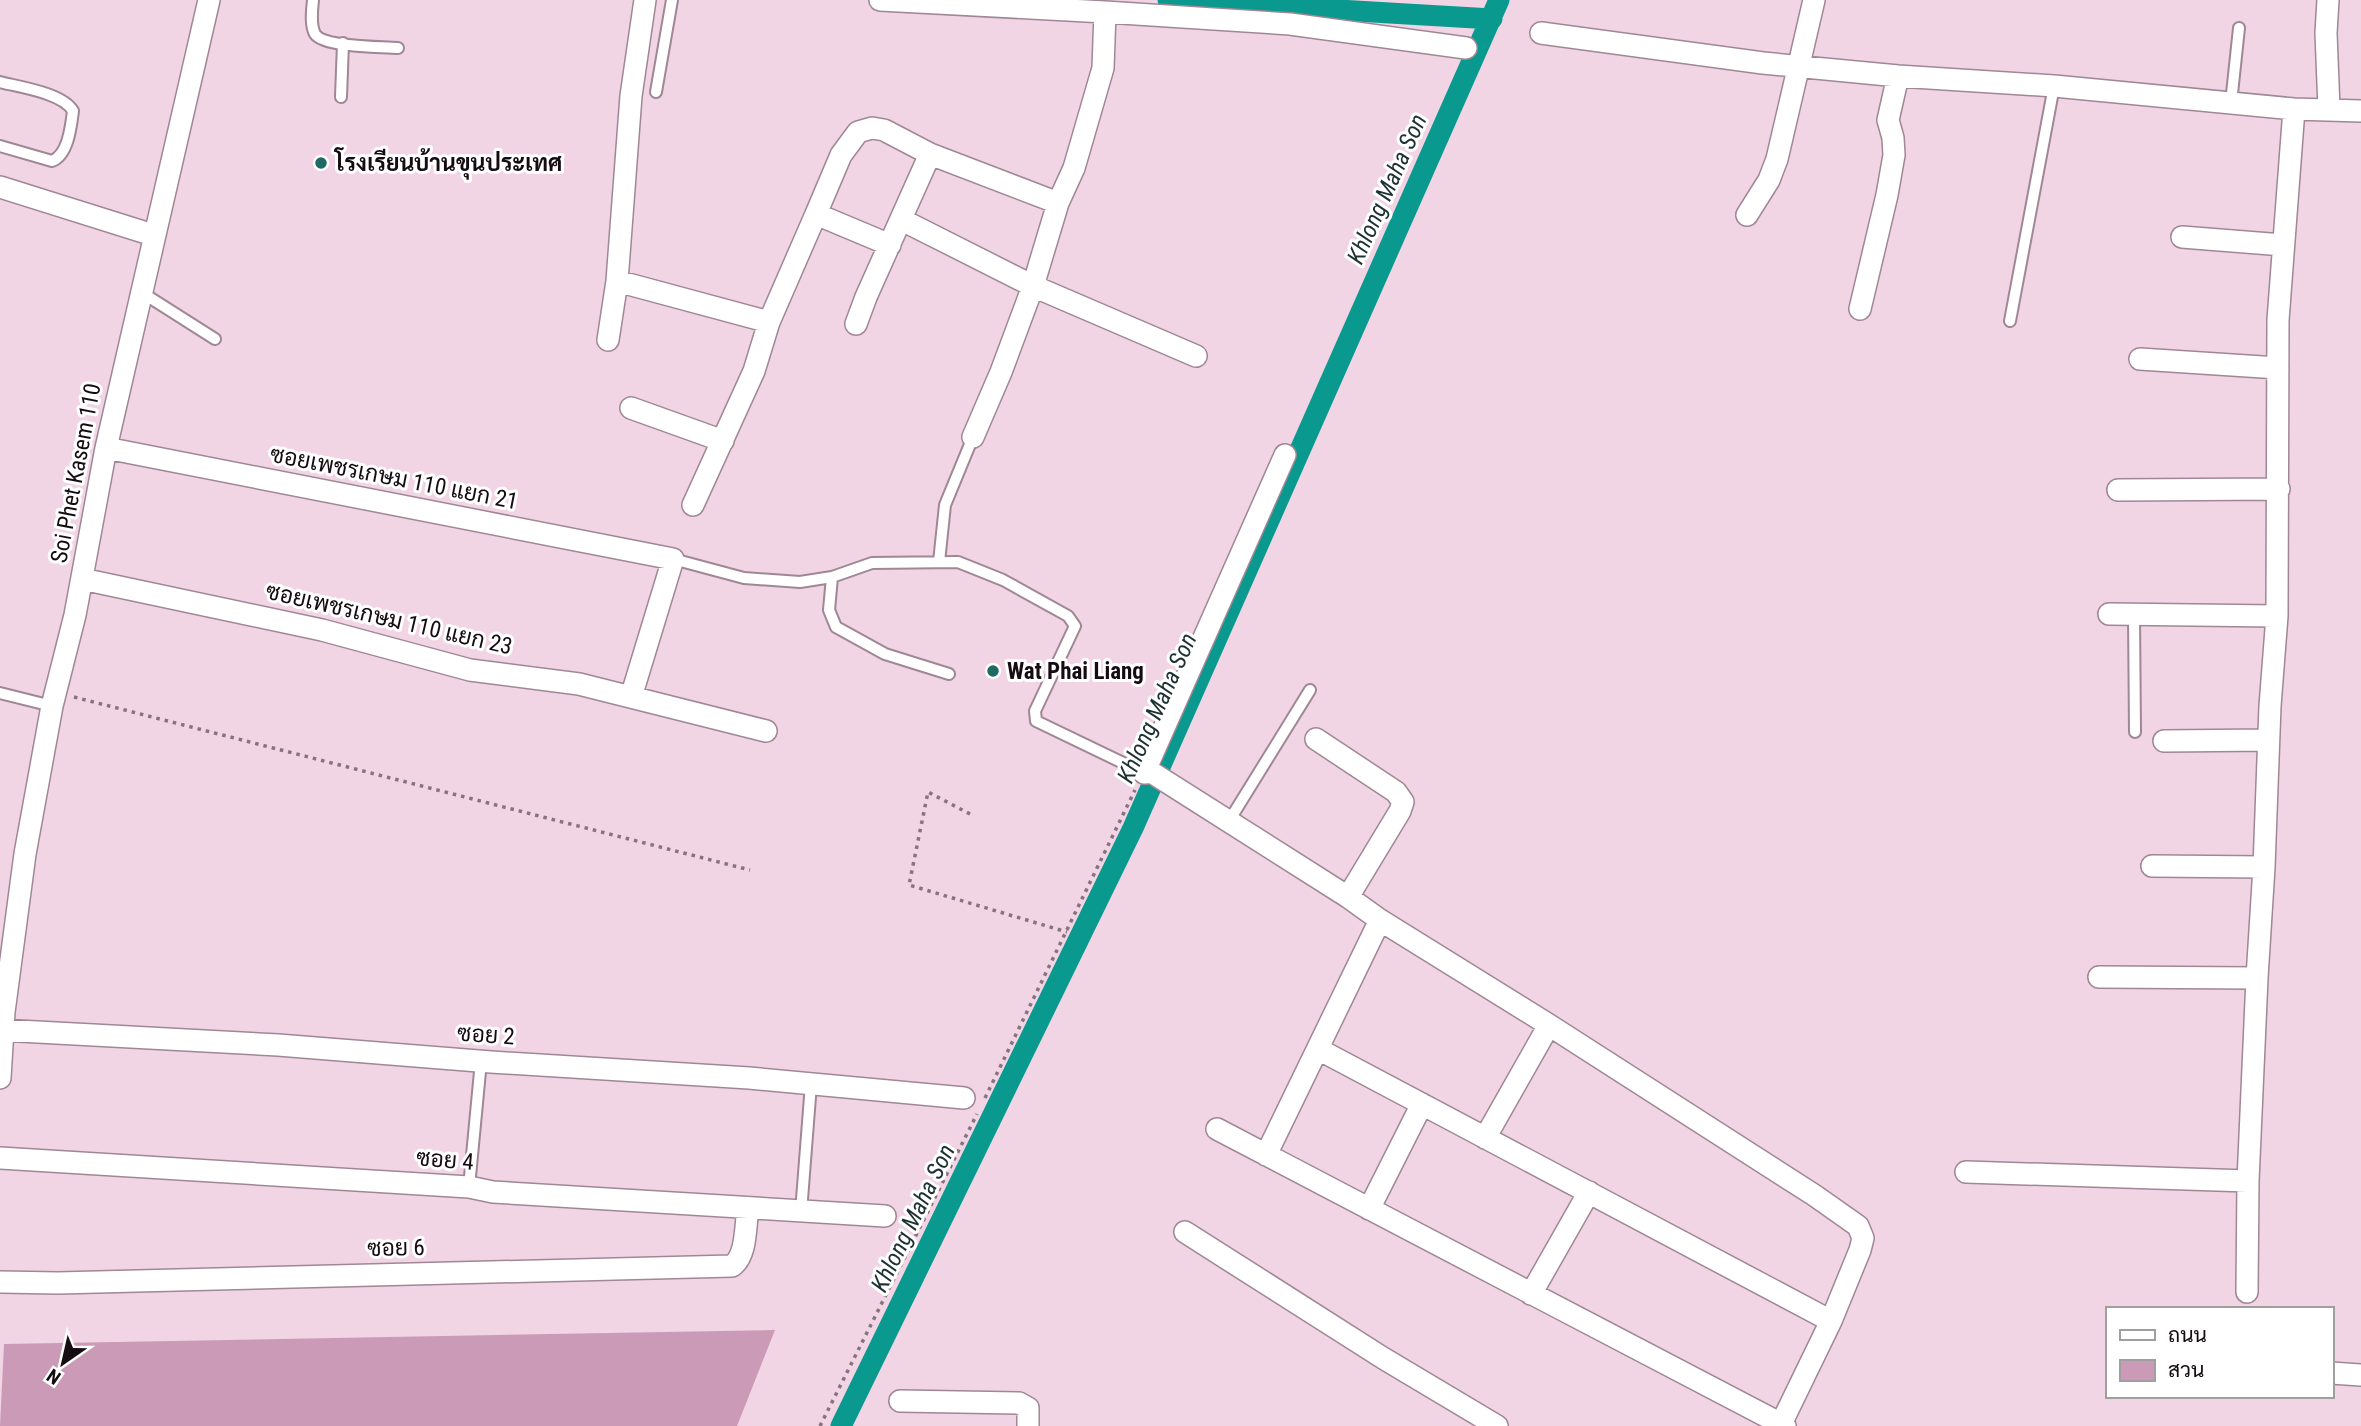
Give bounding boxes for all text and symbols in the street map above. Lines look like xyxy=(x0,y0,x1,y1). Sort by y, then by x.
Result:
water label: Khlong Maha Son xyxy=(1342,110,1432,268)
place label: โรงเรียนบ้านขุนประเทศ xyxy=(333,147,562,180)
marker: โรงเรียนบ้านขุนประเทศ xyxy=(313,155,329,171)
street label: Soi Phet Kasem 110 xyxy=(45,381,107,565)
street label: ซอยเพชรเกษม 110 แยก 21 xyxy=(268,441,520,515)
street label: ซอยเพชรเกษม 110 แยก 23 xyxy=(263,578,515,660)
water label: Khlong Maha Son xyxy=(1112,629,1202,787)
place label: Wat Phai Liang xyxy=(1007,658,1144,685)
marker: Wat Phai Liang xyxy=(985,663,1001,679)
street label: ซอย 2 xyxy=(456,1020,516,1050)
water label: Khlong Maha Son xyxy=(865,1140,961,1296)
street label: ซอย 4 xyxy=(415,1144,475,1176)
street label: ซอย 6 xyxy=(367,1234,425,1262)
legend xyxy=(2106,1307,2333,1398)
text: ถนน xyxy=(2168,1323,2207,1347)
north arrow xyxy=(28,1328,98,1398)
text: สวน xyxy=(2168,1358,2204,1382)
text: N xyxy=(43,1364,65,1389)

